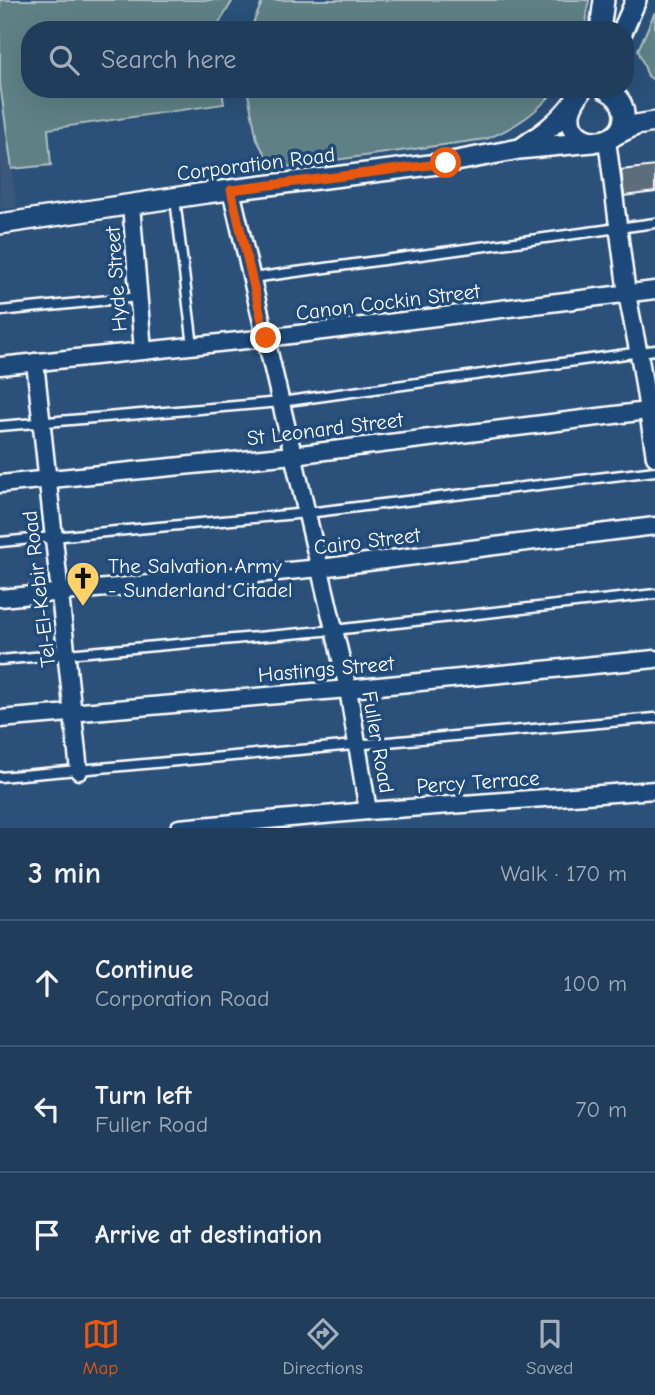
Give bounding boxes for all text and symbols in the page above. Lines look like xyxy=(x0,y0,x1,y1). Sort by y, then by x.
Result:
search box xyxy=(21,21,634,98)
icon: search xyxy=(45,41,83,79)
text: Search here xyxy=(101,45,236,75)
street label: Corporation Road xyxy=(176,142,336,186)
route start xyxy=(430,147,461,178)
street label: Hyde Street xyxy=(100,225,132,332)
street label: Canon Cockin Street xyxy=(295,279,482,325)
route end xyxy=(250,322,281,353)
street label: St Leonard Street xyxy=(245,407,405,450)
street label: Tel-El-Kebir Road xyxy=(17,509,61,669)
street label: Cairo Street xyxy=(312,522,423,559)
place label: The Salvation Army - Sunderland Citadel xyxy=(108,554,293,602)
church icon: The Salvation Army - Sunderland Citadel xyxy=(64,559,102,608)
street label: Hastings Street xyxy=(257,651,396,687)
street label: Fuller Road xyxy=(357,689,399,795)
street label: Percy Terrace xyxy=(416,766,540,798)
text: 3 min xyxy=(28,856,101,891)
text: Walk · 170 m xyxy=(500,860,627,887)
text: Continue xyxy=(95,955,193,985)
icon: ahead xyxy=(28,964,66,1002)
text: 100 m xyxy=(563,970,627,997)
text: Corporation Road xyxy=(95,985,269,1012)
text: Turn left xyxy=(95,1081,192,1111)
icon: left xyxy=(28,1090,66,1128)
text: 70 m xyxy=(575,1096,627,1123)
text: Fuller Road xyxy=(95,1111,208,1138)
icon: arrive xyxy=(28,1216,66,1254)
text: Arrive at destination xyxy=(95,1220,322,1250)
tab: Map xyxy=(82,1315,120,1379)
tab: Directions xyxy=(283,1315,363,1379)
tab: Saved xyxy=(526,1315,573,1379)

